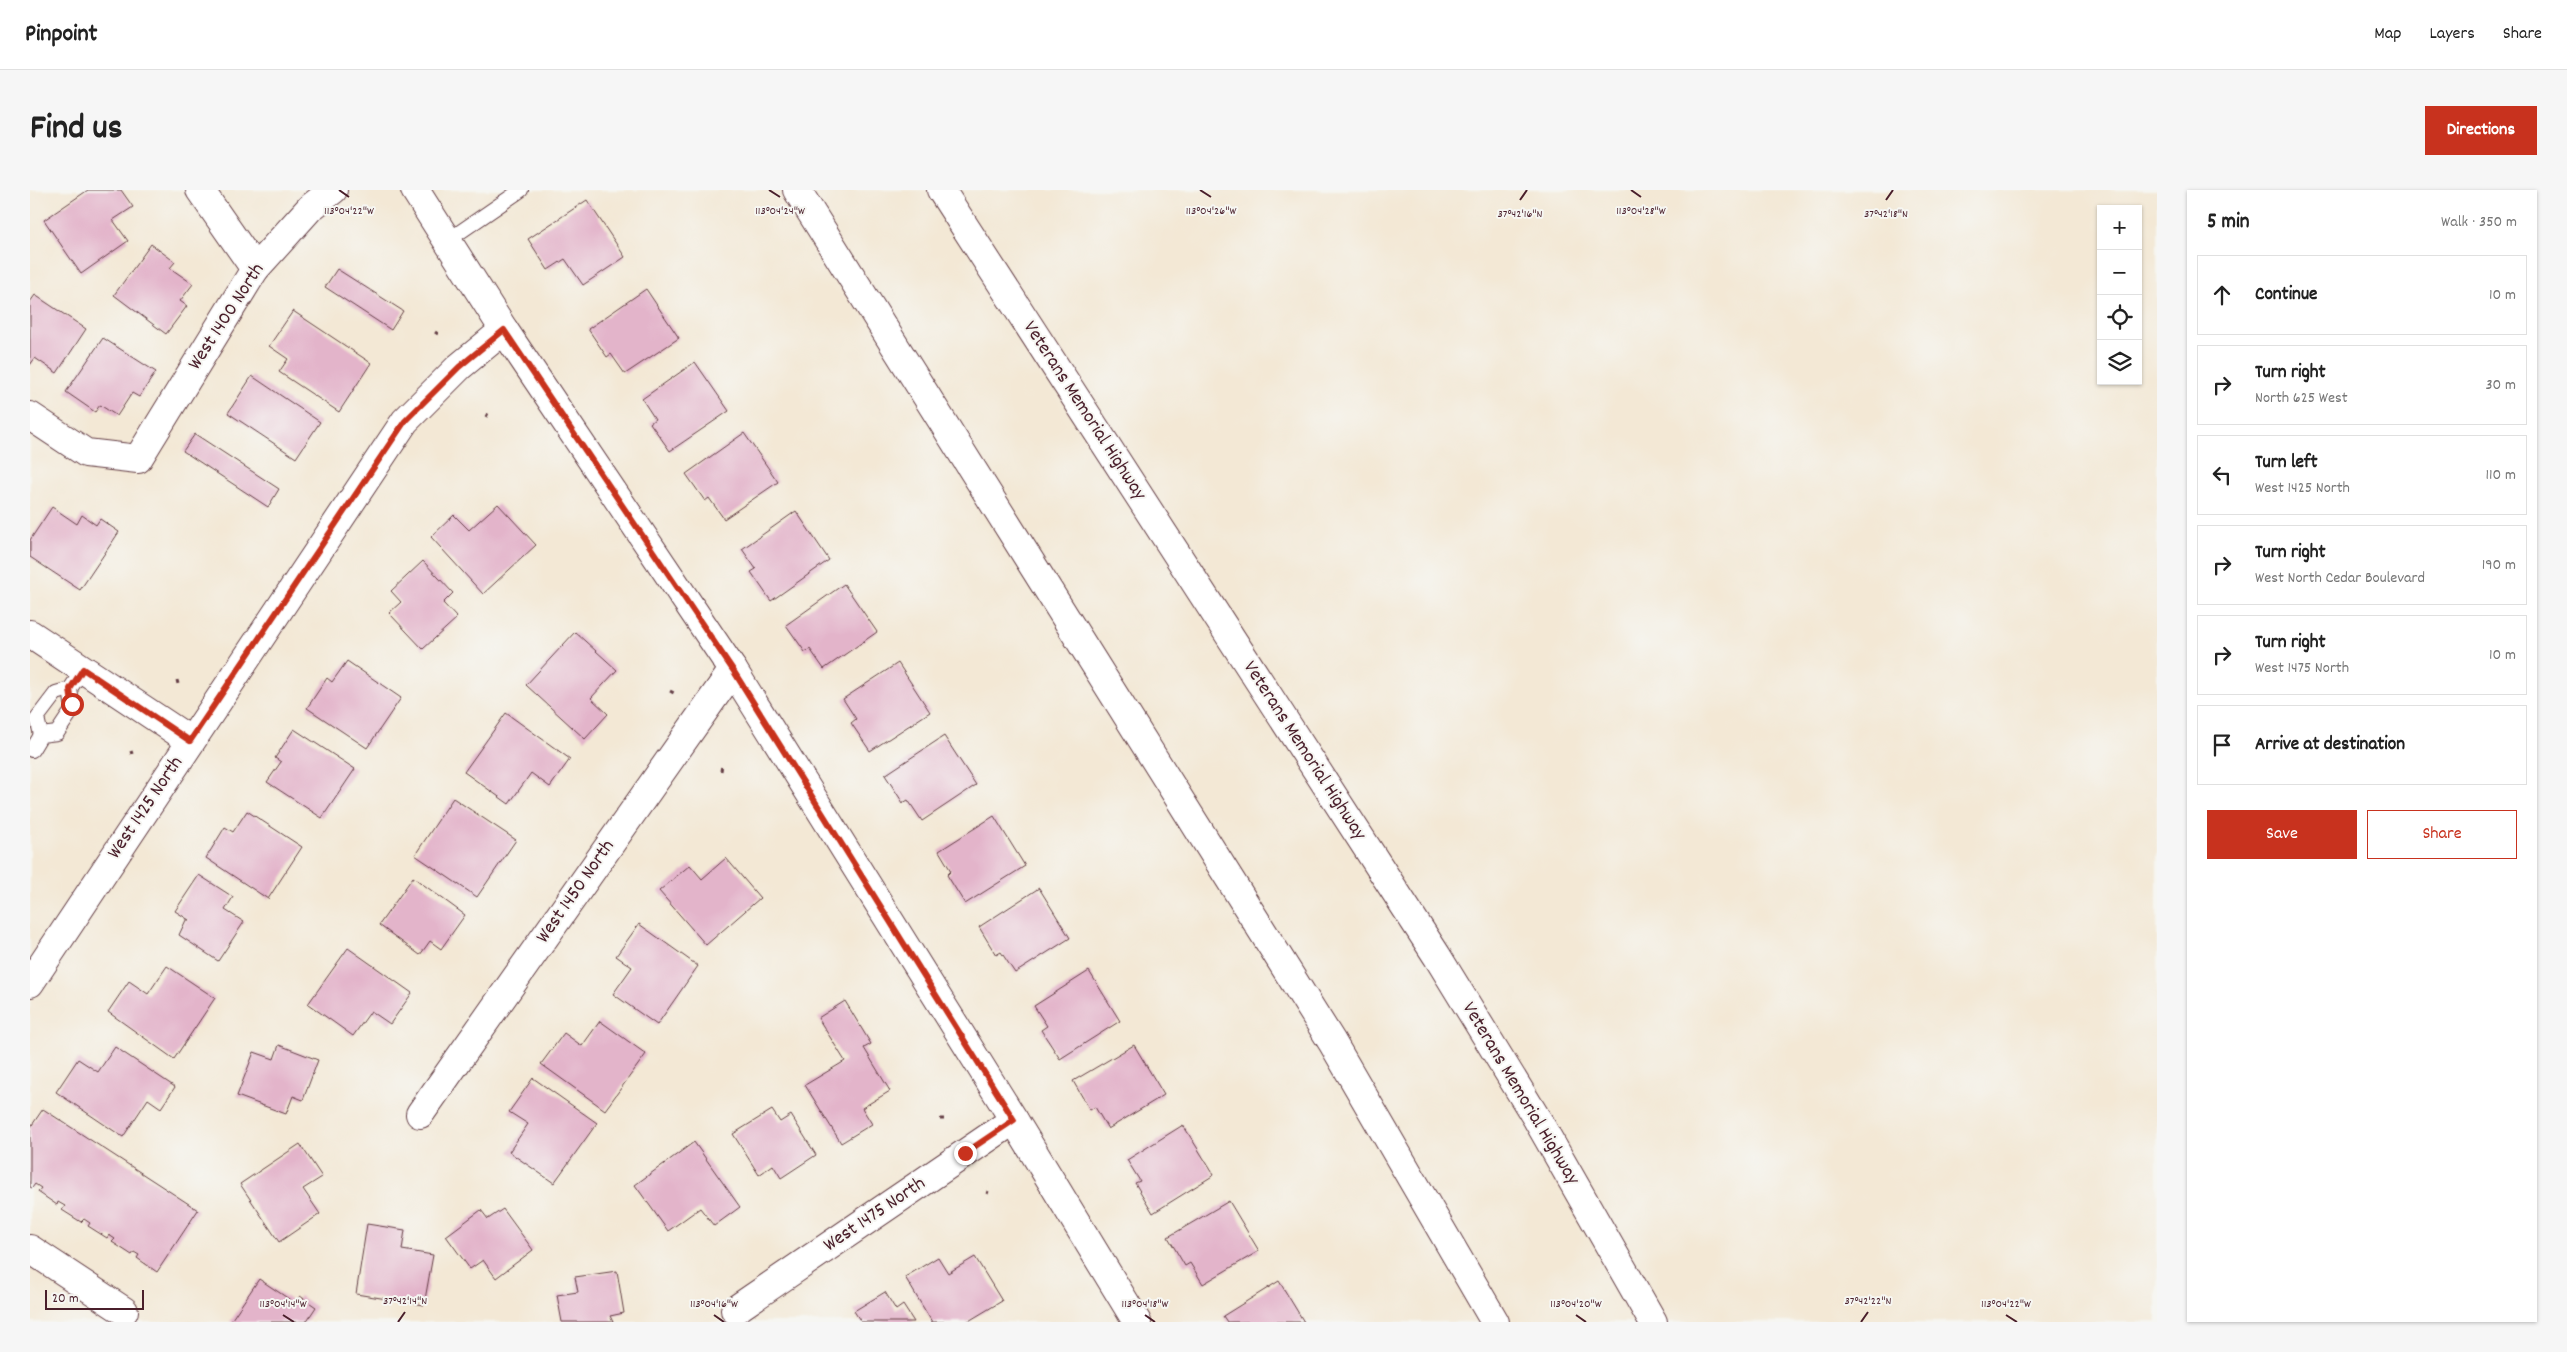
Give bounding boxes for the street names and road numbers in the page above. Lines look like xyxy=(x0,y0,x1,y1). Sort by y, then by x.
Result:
street label: West 1400 North xyxy=(182,258,272,376)
street label: Veterans Memorial Highway xyxy=(1015,316,1153,507)
street label: Veterans Memorial Highway xyxy=(1235,656,1373,847)
street label: West 1425 North xyxy=(101,751,191,865)
street label: West 1450 North xyxy=(530,834,622,950)
street label: Veterans Memorial Highway xyxy=(1454,997,1586,1191)
street label: West 1475 North xyxy=(818,1171,932,1259)

